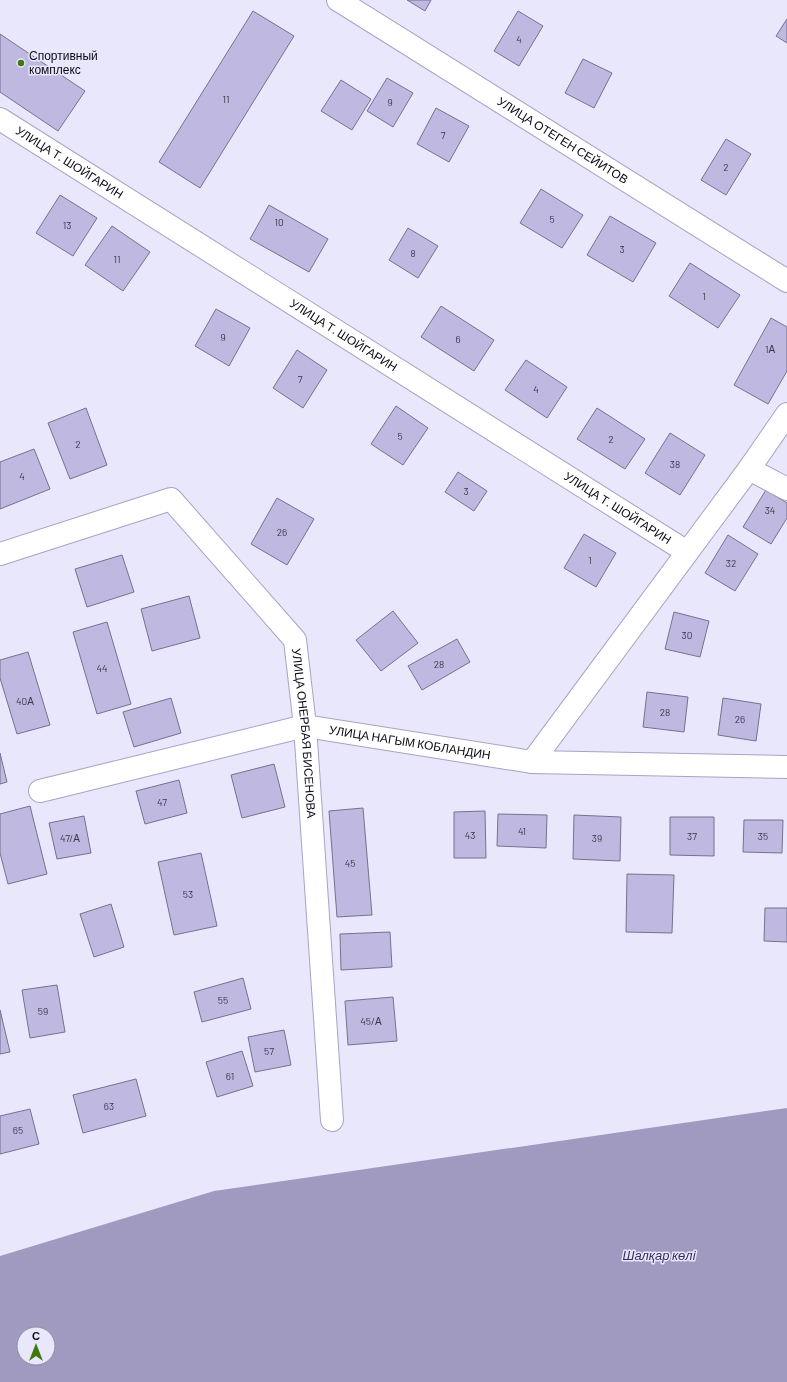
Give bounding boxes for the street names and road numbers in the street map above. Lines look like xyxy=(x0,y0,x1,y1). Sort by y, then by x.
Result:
street label: УЛИЦА ОТЕГЕН СЕЙИТОВ xyxy=(495,94,631,186)
street label: УЛИЦА Т. ШОЙГАРИН xyxy=(14,123,126,201)
street label: УЛИЦА Т. ШОЙГАРИН xyxy=(288,296,400,374)
street label: УЛИЦА Т. ШОЙГАРИН xyxy=(562,468,674,546)
street label: УЛИЦА ОНЕРБАЯ БИСЕНОВА xyxy=(290,647,319,819)
street label: УЛИЦА НАГЫМ КОБЛАНДИН xyxy=(328,722,492,761)

